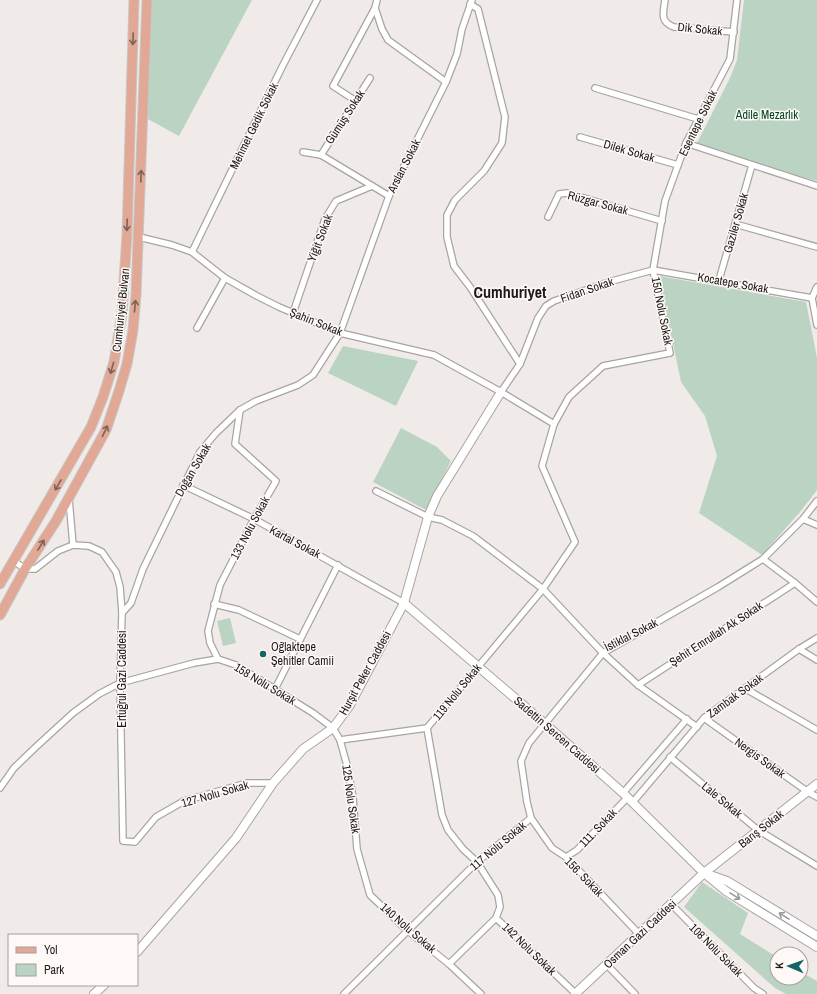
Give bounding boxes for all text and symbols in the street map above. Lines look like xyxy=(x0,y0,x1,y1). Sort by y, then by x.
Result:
street label: Dik Sokak xyxy=(677,19,723,39)
one-way arrow xyxy=(129,32,136,45)
street label: Mehmet Gedik Sokak xyxy=(226,80,282,172)
street label: Gümüş Sokak xyxy=(321,87,369,147)
street label: Esentepe Sokak xyxy=(675,87,721,159)
park label: Adile Mezarlık xyxy=(735,107,798,123)
street label: Arslan Sokak xyxy=(383,136,424,196)
street label: Dilek Sokak xyxy=(602,136,657,166)
one-way arrow xyxy=(137,170,145,183)
street label: Rüzgar Sokak xyxy=(566,187,630,219)
street label: Gaziler Sokak xyxy=(720,191,752,255)
street label: Yiğit Sokak xyxy=(304,212,336,264)
one-way arrow xyxy=(123,218,131,231)
street label: Cumhuriyet Bulvarı xyxy=(109,267,133,353)
street label: Kocatepe Sokak xyxy=(696,269,770,297)
street label: Fidan Sokak xyxy=(558,273,616,307)
street label: 150 Nolu Sokak xyxy=(648,275,676,347)
district label: Cumhuriyet xyxy=(474,281,547,303)
one-way arrow xyxy=(131,300,139,313)
street label: Şahin Sokak xyxy=(287,304,345,340)
one-way arrow xyxy=(108,361,115,374)
one-way arrow xyxy=(102,426,109,438)
street label: Doğan Sokak xyxy=(171,440,215,500)
one-way arrow xyxy=(53,479,61,491)
street label: 133 Nolu Sokak xyxy=(227,494,273,562)
street label: Kartal Sokak xyxy=(267,522,323,562)
one-way arrow xyxy=(37,540,45,551)
street label: Şehit Emrullah Ak Sokak xyxy=(666,598,766,670)
street label: İstiklal Sokak xyxy=(602,615,661,655)
street label: Hurşit Peker Caddesi xyxy=(335,628,395,718)
street label: Ertuğrul Gazi Caddesi xyxy=(114,630,130,728)
place label: Oğlaktepe Şehitler Camii xyxy=(271,639,334,669)
marker: Oğlaktepe Şehitler Camii xyxy=(258,649,268,659)
street label: 158 Nolu Sokak xyxy=(231,659,299,709)
street label: 119 Nolu Sokak xyxy=(429,660,485,724)
street label: Zambak Sokak xyxy=(704,670,766,722)
street label: Sadettin Sercen Caddesi xyxy=(510,693,604,777)
street label: Nergis Sokak xyxy=(731,734,789,782)
street label: 125 Nolu Sokak xyxy=(338,763,364,835)
street label: 127 Nolu Sokak xyxy=(179,777,251,811)
street label: Lale Sokak xyxy=(698,778,746,822)
street label: 111. Sokak xyxy=(576,805,620,851)
street label: Barış Sokak xyxy=(735,806,787,852)
street label: 117 Nolu Sokak xyxy=(467,818,530,874)
street label: 156. Sokak xyxy=(561,854,607,900)
one-way arrow xyxy=(729,893,741,901)
street label: Osman Gazi Caddesi xyxy=(600,896,680,972)
street label: 140 Nolu Sokak xyxy=(377,899,440,957)
one-way arrow xyxy=(779,912,790,920)
street label: 142 Nolu Sokak xyxy=(498,919,560,979)
street label: 108 Nolu Sokak xyxy=(686,920,746,980)
legend xyxy=(8,934,138,986)
text: Yol xyxy=(44,942,57,958)
north arrow xyxy=(769,946,809,986)
text: Park xyxy=(44,962,64,978)
text: K xyxy=(772,962,786,969)

